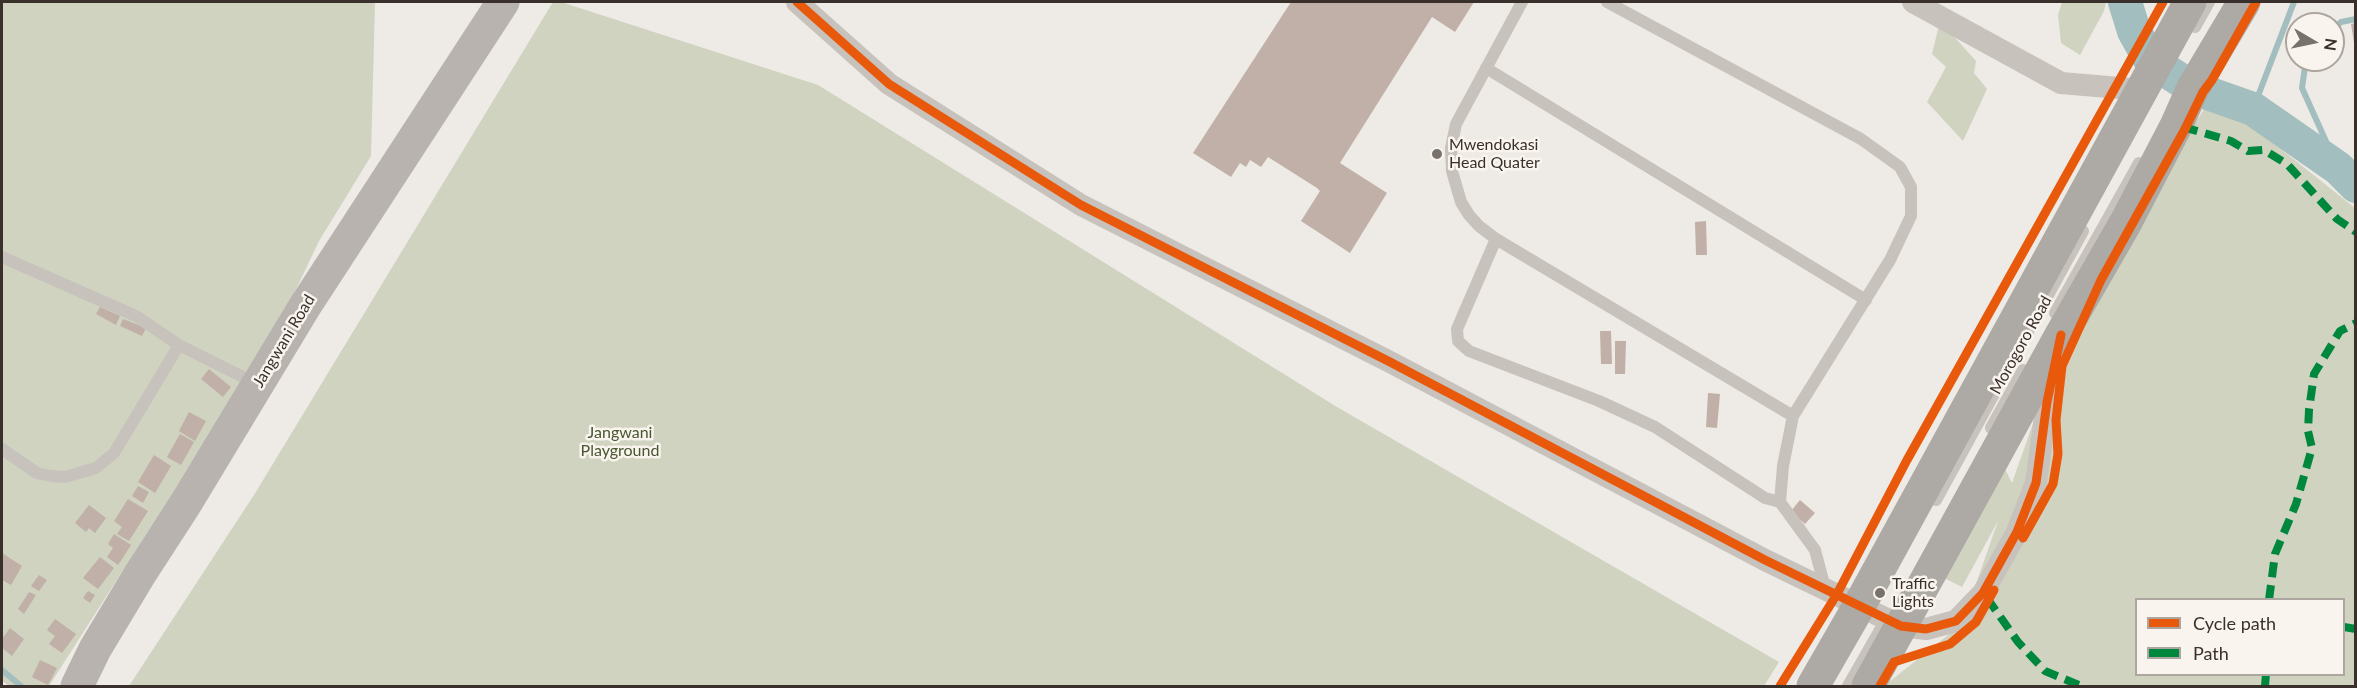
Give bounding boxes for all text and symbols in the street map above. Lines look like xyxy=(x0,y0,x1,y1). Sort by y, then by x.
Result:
north arrow xyxy=(2285,12,2345,72)
text: N xyxy=(2321,37,2342,52)
place label: Mwendokasi Head Quater xyxy=(1449,135,1540,173)
marker: Mwendokasi Head Quater xyxy=(1430,147,1444,161)
street label: Jangwani Road xyxy=(249,291,319,391)
street label: Morogoro Road xyxy=(1986,292,2056,398)
park label: Jangwani Playground xyxy=(581,423,659,461)
place label: Traffic Lights xyxy=(1892,574,1935,612)
marker: Traffic Lights xyxy=(1873,586,1887,600)
legend xyxy=(2135,598,2345,676)
text: Cycle path xyxy=(2193,612,2276,634)
text: Path xyxy=(2193,642,2229,664)

